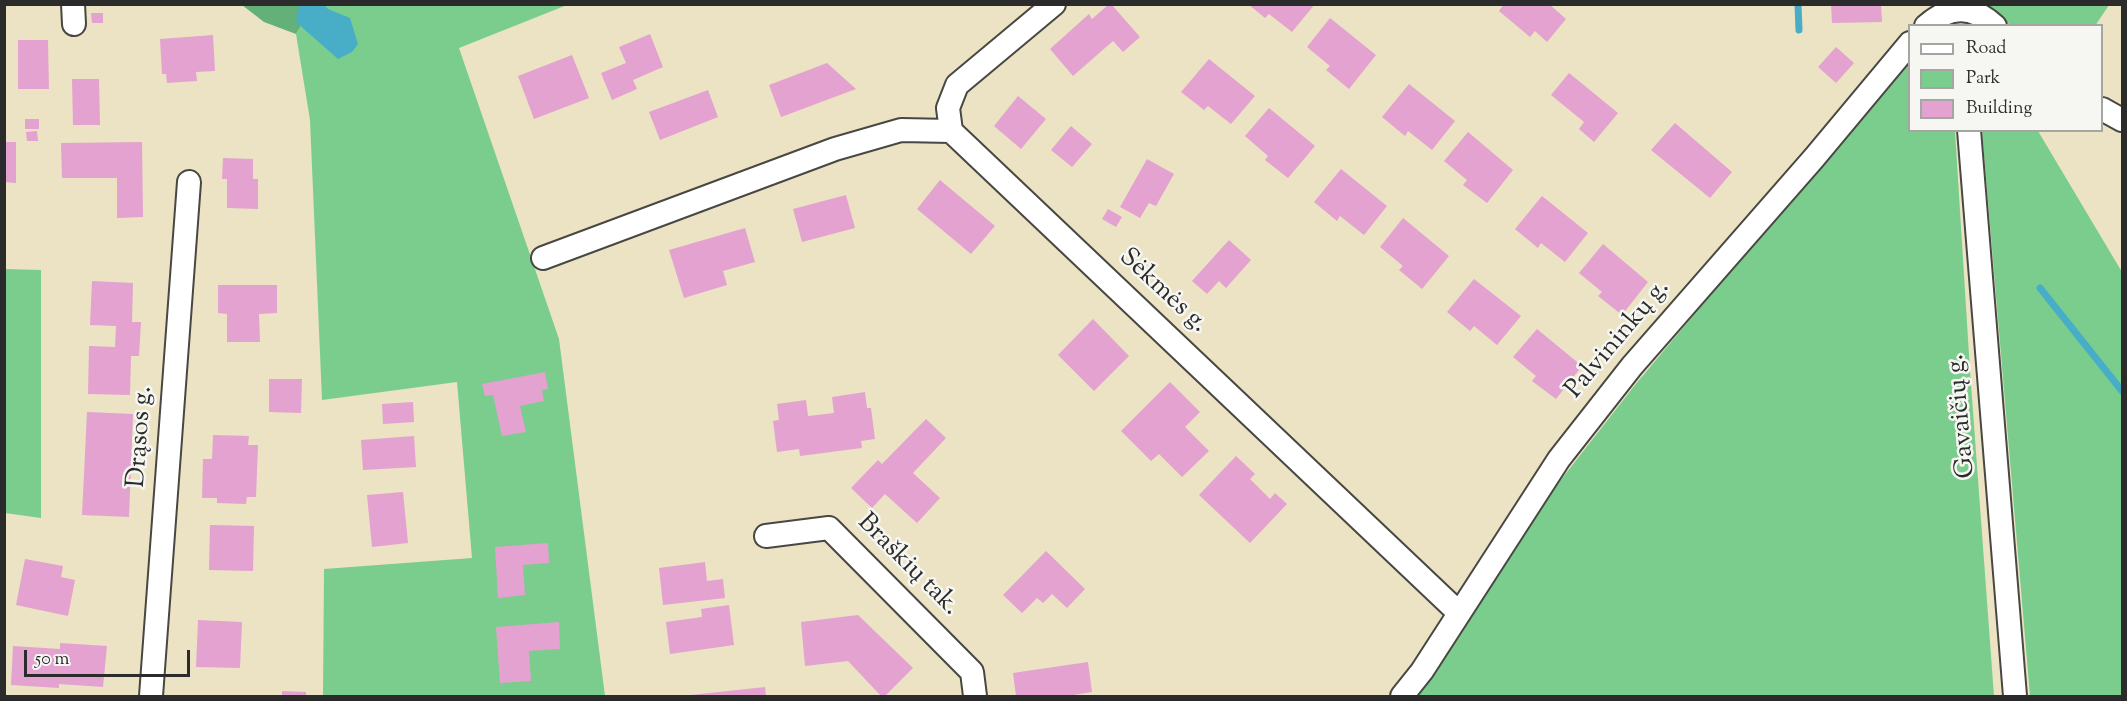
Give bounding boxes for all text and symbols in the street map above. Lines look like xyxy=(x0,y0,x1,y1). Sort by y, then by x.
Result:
legend xyxy=(1908,24,2103,132)
text: Road xyxy=(1966,36,2006,62)
text: Park xyxy=(1966,66,2000,92)
text: Building xyxy=(1966,96,2032,122)
street label: Sėkmės g. xyxy=(1111,243,1213,341)
street label: Palvininkų g. xyxy=(1560,274,1678,406)
street label: Gavaičių g. xyxy=(1942,353,1984,479)
street label: Drąsos g. xyxy=(123,385,161,489)
street label: Braškių tak. xyxy=(849,508,965,624)
scale bar xyxy=(27,638,194,676)
text: 50 m xyxy=(35,647,69,673)

